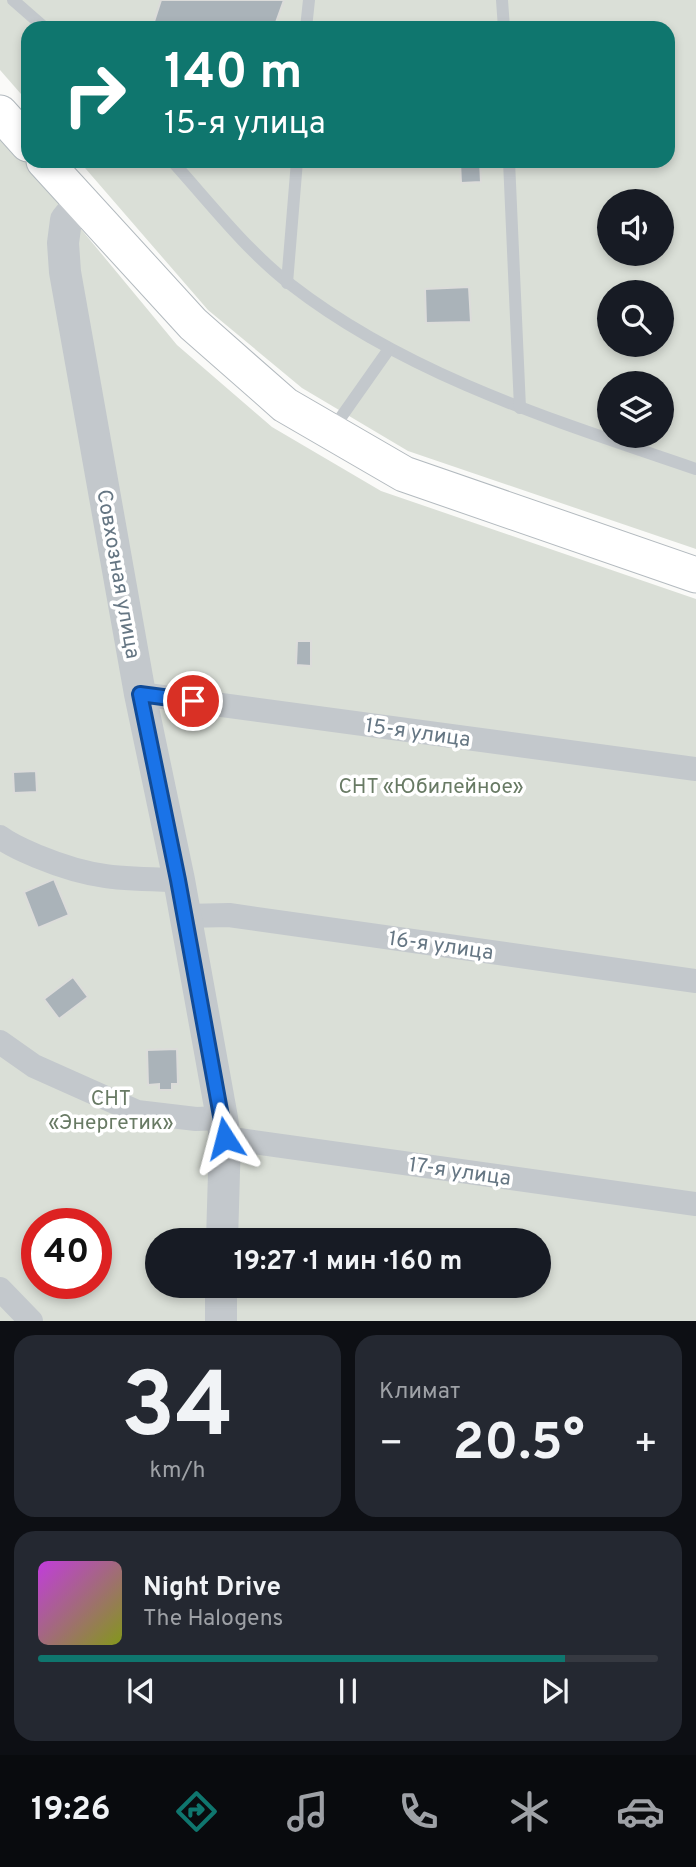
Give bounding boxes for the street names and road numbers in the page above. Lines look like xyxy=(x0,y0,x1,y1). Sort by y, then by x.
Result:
street label: Совхозная улица xyxy=(89,487,146,661)
street label: 15-я улица xyxy=(363,713,472,754)
street label: 16-я улица xyxy=(387,926,495,967)
street label: 17-я улица xyxy=(407,1152,513,1193)

